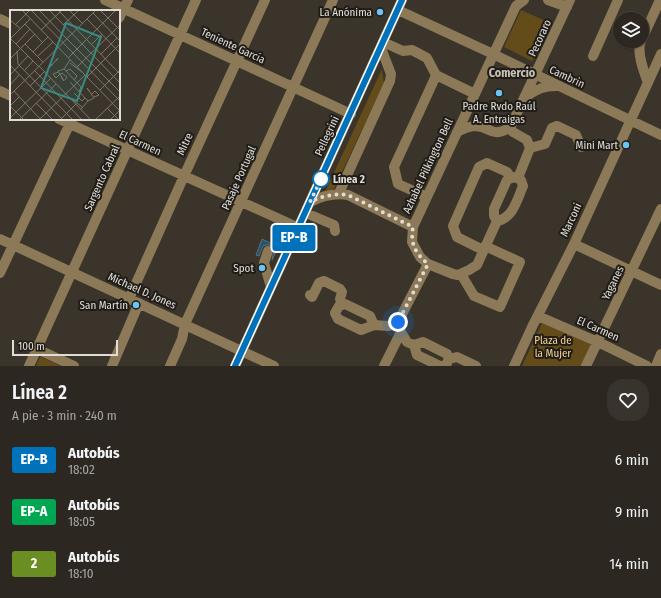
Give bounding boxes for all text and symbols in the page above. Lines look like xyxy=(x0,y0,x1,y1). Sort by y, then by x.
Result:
place label: La Anónima xyxy=(319,6,372,19)
marker: La Anónima xyxy=(375,7,385,17)
inset map xyxy=(10,10,120,120)
map controls xyxy=(613,12,649,48)
button: layers xyxy=(613,12,649,48)
street label: Pecoraro xyxy=(526,17,554,59)
street label: Teniente García xyxy=(199,25,267,67)
street label: Cambrin xyxy=(547,63,587,91)
district label: Comercio xyxy=(489,66,536,80)
marker: Padre Rvdo Raúl A. Entraigas xyxy=(494,88,504,98)
place label: Padre Rvdo Raúl A. Entraigas xyxy=(462,100,536,126)
street label: Pellegrini xyxy=(312,114,342,158)
street label: Azhabel Pilkington Bell xyxy=(400,116,456,216)
street label: El Carmen xyxy=(117,128,163,158)
street label: Mitre xyxy=(174,131,196,157)
place label: Mini Mart xyxy=(576,139,618,152)
marker: Mini Mart xyxy=(621,140,631,150)
street label: Sargento Cabral xyxy=(82,143,122,213)
street label: Pasaje Portugal xyxy=(219,144,259,212)
marker: Línea 2 xyxy=(312,170,330,188)
place label: Línea 2 xyxy=(333,173,365,186)
street label: Marconi xyxy=(558,201,585,239)
line badge: EP-B xyxy=(266,225,322,251)
text: EP-B xyxy=(280,229,308,246)
place label: Spot xyxy=(233,262,254,275)
marker: Spot xyxy=(257,263,267,273)
street label: Yaganes xyxy=(599,264,627,302)
street label: Michael D. Jones xyxy=(106,270,178,312)
place label: San Martín xyxy=(80,299,128,312)
marker: San Martín xyxy=(131,300,141,310)
your location xyxy=(388,312,408,332)
street label: El Carmen xyxy=(575,314,621,344)
park label: Plaza de la Mujer xyxy=(534,334,572,360)
scale bar xyxy=(12,338,118,357)
text: 100 m xyxy=(18,340,45,353)
button: heart xyxy=(607,379,649,421)
text: Línea 2 xyxy=(12,381,67,404)
text: A pie · 3 min · 240 m xyxy=(12,408,117,423)
text: Autobús xyxy=(68,444,119,462)
text: EP-B xyxy=(20,451,48,468)
text: 6 min xyxy=(615,451,649,469)
text: 18:02 xyxy=(68,462,95,477)
text: Autobús xyxy=(68,496,119,514)
text: EP-A xyxy=(21,503,47,520)
text: 9 min xyxy=(615,503,649,521)
text: 18:05 xyxy=(68,514,95,529)
text: Autobús xyxy=(68,548,119,566)
text: 2 xyxy=(31,555,37,572)
text: 14 min xyxy=(609,555,649,573)
text: 18:10 xyxy=(68,566,94,581)

